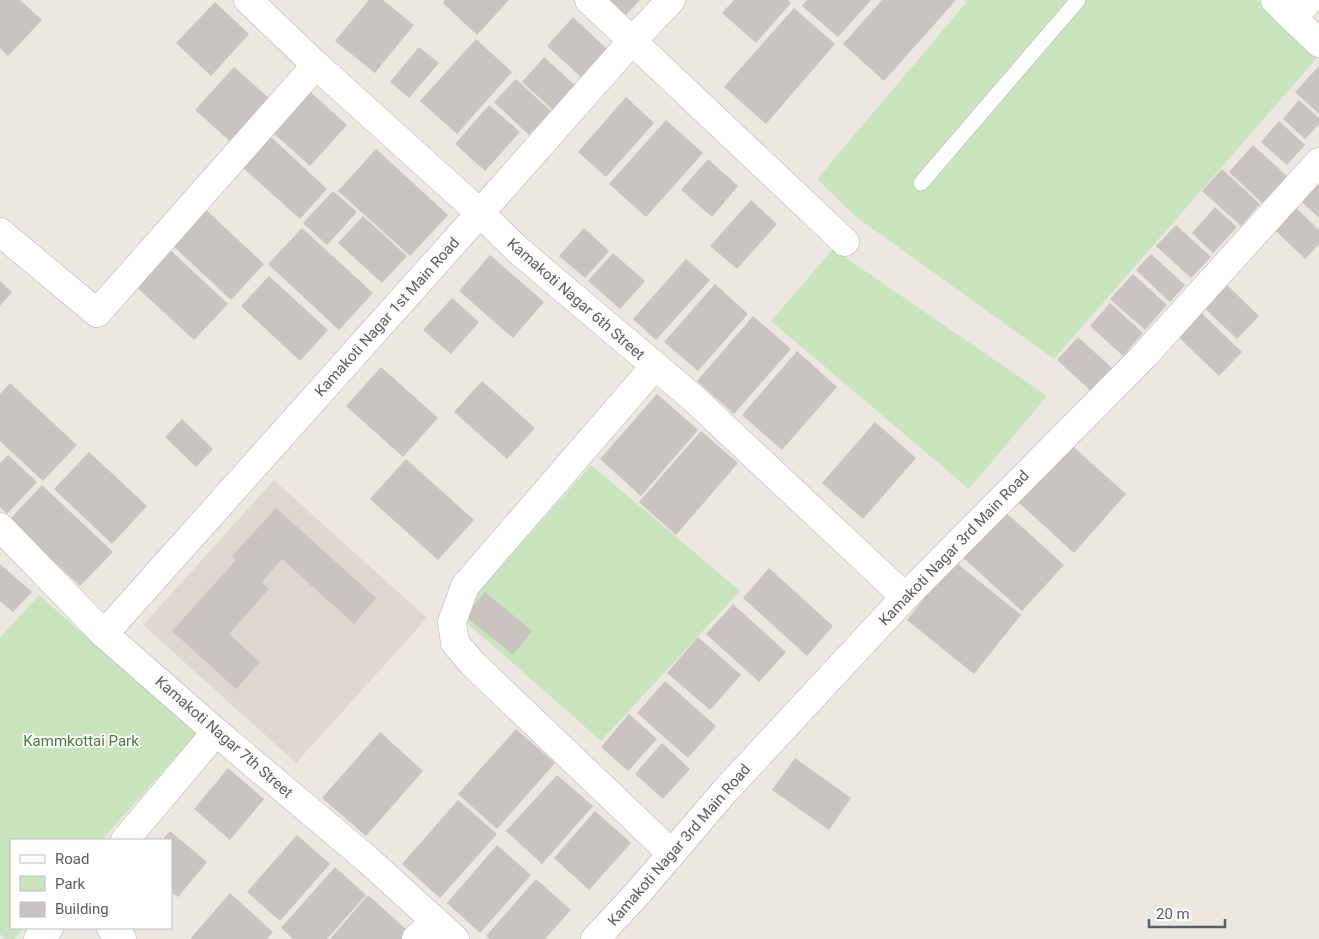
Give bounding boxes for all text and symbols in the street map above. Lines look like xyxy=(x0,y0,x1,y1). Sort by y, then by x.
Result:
street label: Kamakoti Nagar 1st Main Road xyxy=(311,234,463,400)
street label: Kamakoti Nagar 6th Street xyxy=(504,234,649,364)
street label: Kamakoti Nagar 3rd Main Road xyxy=(875,467,1033,629)
street label: Kamakoti Nagar 7th Street xyxy=(152,672,297,802)
park label: Kammkottai Park xyxy=(23,732,139,750)
street label: Kamakoti Nagar 3rd Main Road xyxy=(604,760,754,930)
legend xyxy=(10,839,172,929)
text: Road xyxy=(55,850,89,868)
text: Park xyxy=(55,875,86,893)
scale bar xyxy=(1149,896,1225,928)
text: Building xyxy=(55,900,109,918)
text: 20 m xyxy=(1156,905,1190,923)

